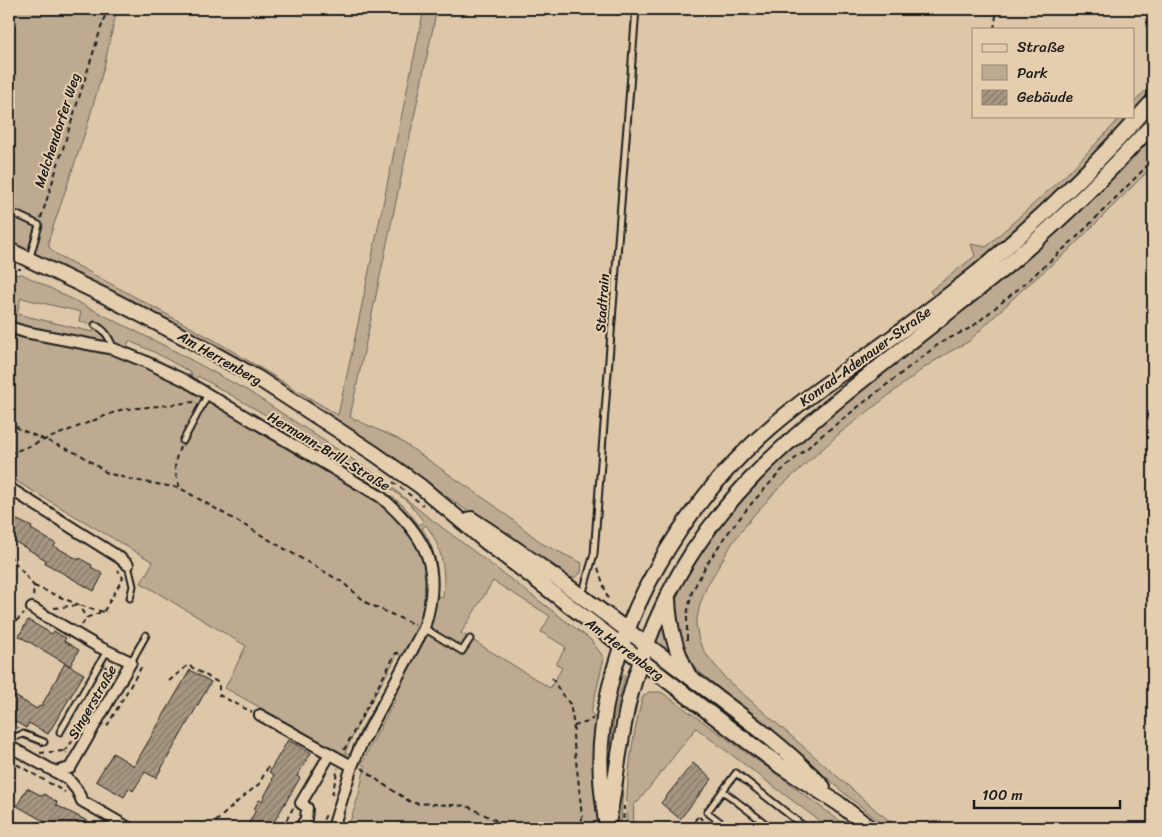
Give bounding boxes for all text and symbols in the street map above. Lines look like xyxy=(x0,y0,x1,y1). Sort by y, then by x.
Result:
legend xyxy=(972,28,1134,118)
text: Straße xyxy=(1017,34,1065,60)
text: Park xyxy=(1017,60,1048,86)
street label: Melchendorfer Weg xyxy=(27,69,88,191)
text: Gebäude xyxy=(1017,84,1073,110)
street label: Stadtrain xyxy=(588,272,617,333)
street label: Konrad-Adenauer-Straße xyxy=(794,300,937,413)
street label: Am Herrenberg xyxy=(172,324,267,393)
street label: Hermann-Brill-Straße xyxy=(262,405,395,498)
street label: Am Herrenberg xyxy=(579,611,670,688)
street label: Singerstraße xyxy=(61,660,124,744)
scale bar xyxy=(974,777,1121,809)
text: 100 m xyxy=(982,782,1023,808)

